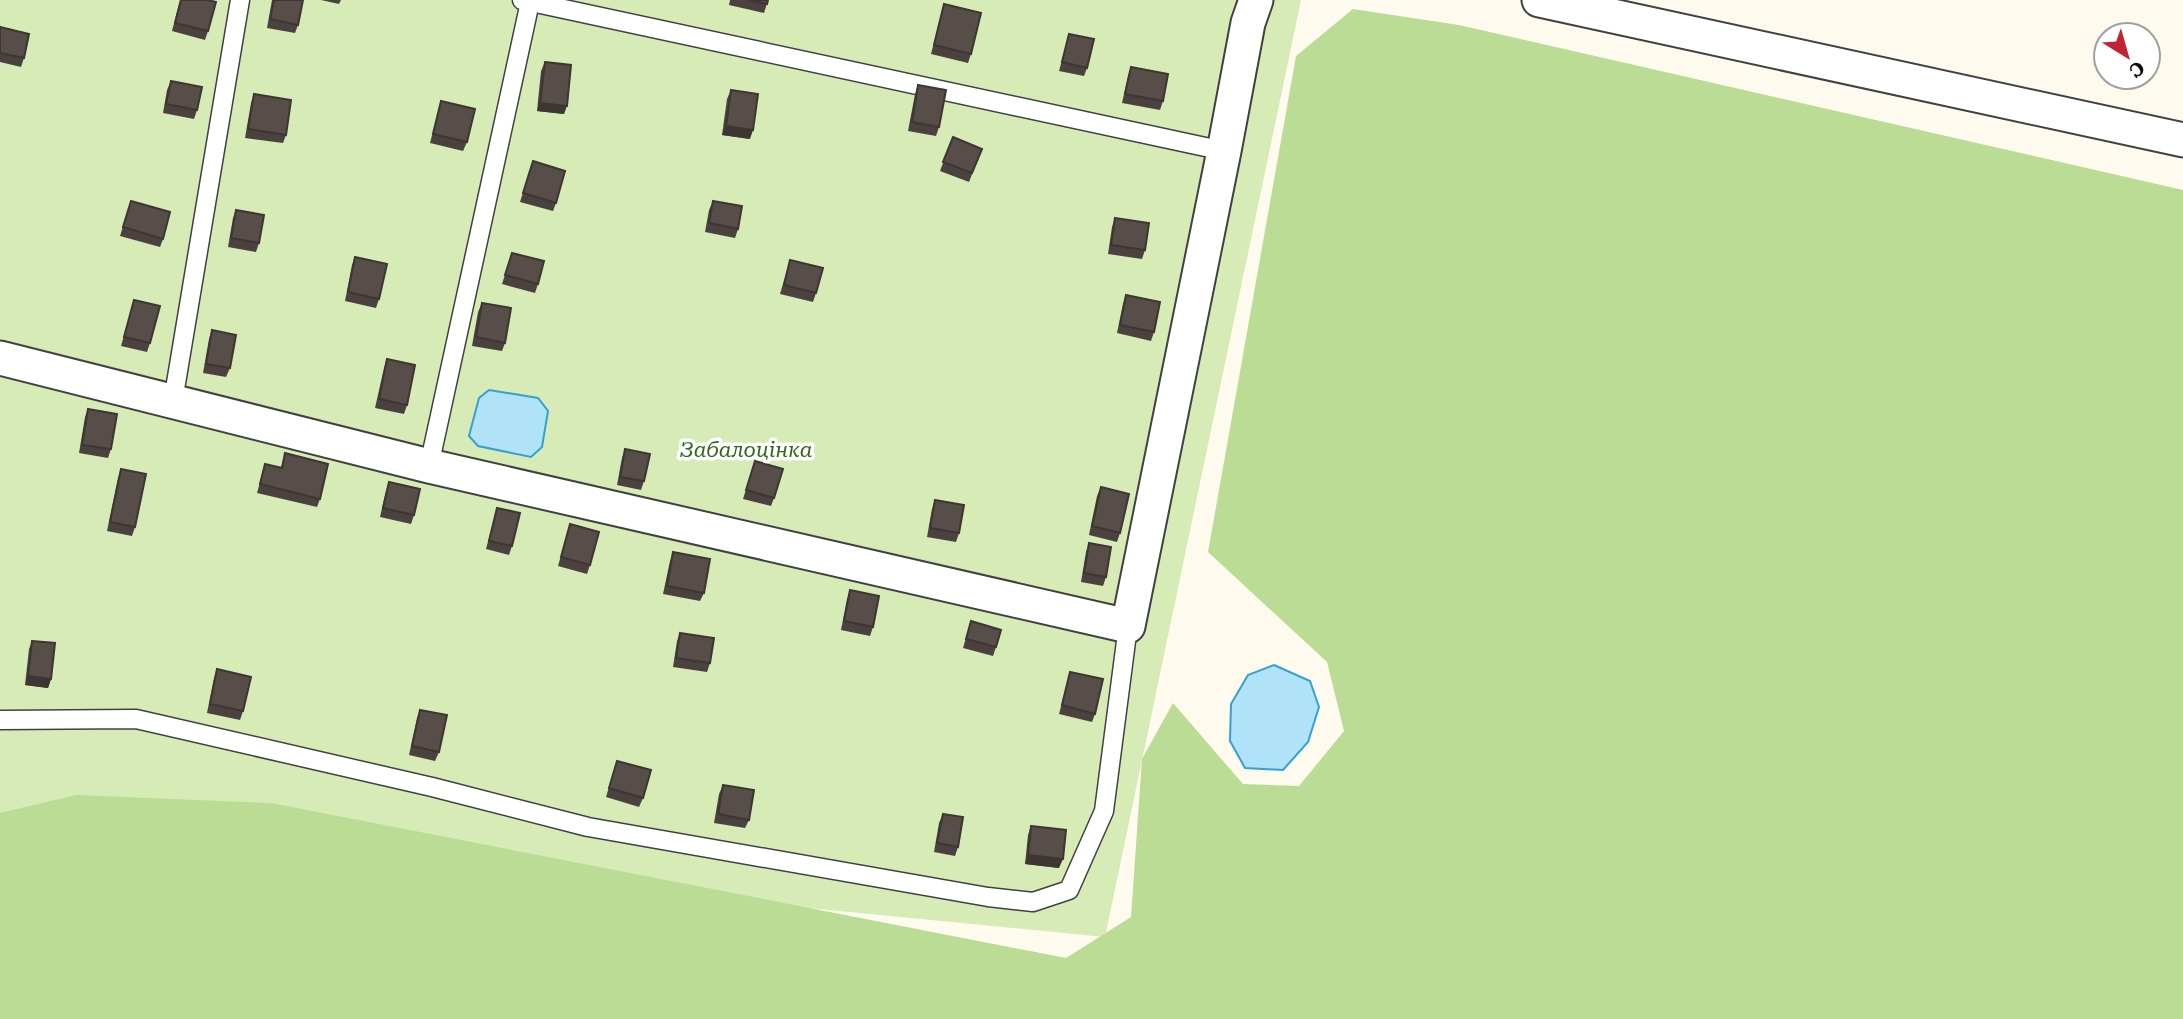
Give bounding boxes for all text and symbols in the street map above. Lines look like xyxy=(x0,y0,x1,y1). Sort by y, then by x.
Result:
north arrow xyxy=(2092,21,2162,91)
text: С xyxy=(2125,56,2149,82)
park label: Забалоцінка xyxy=(680,438,812,462)

